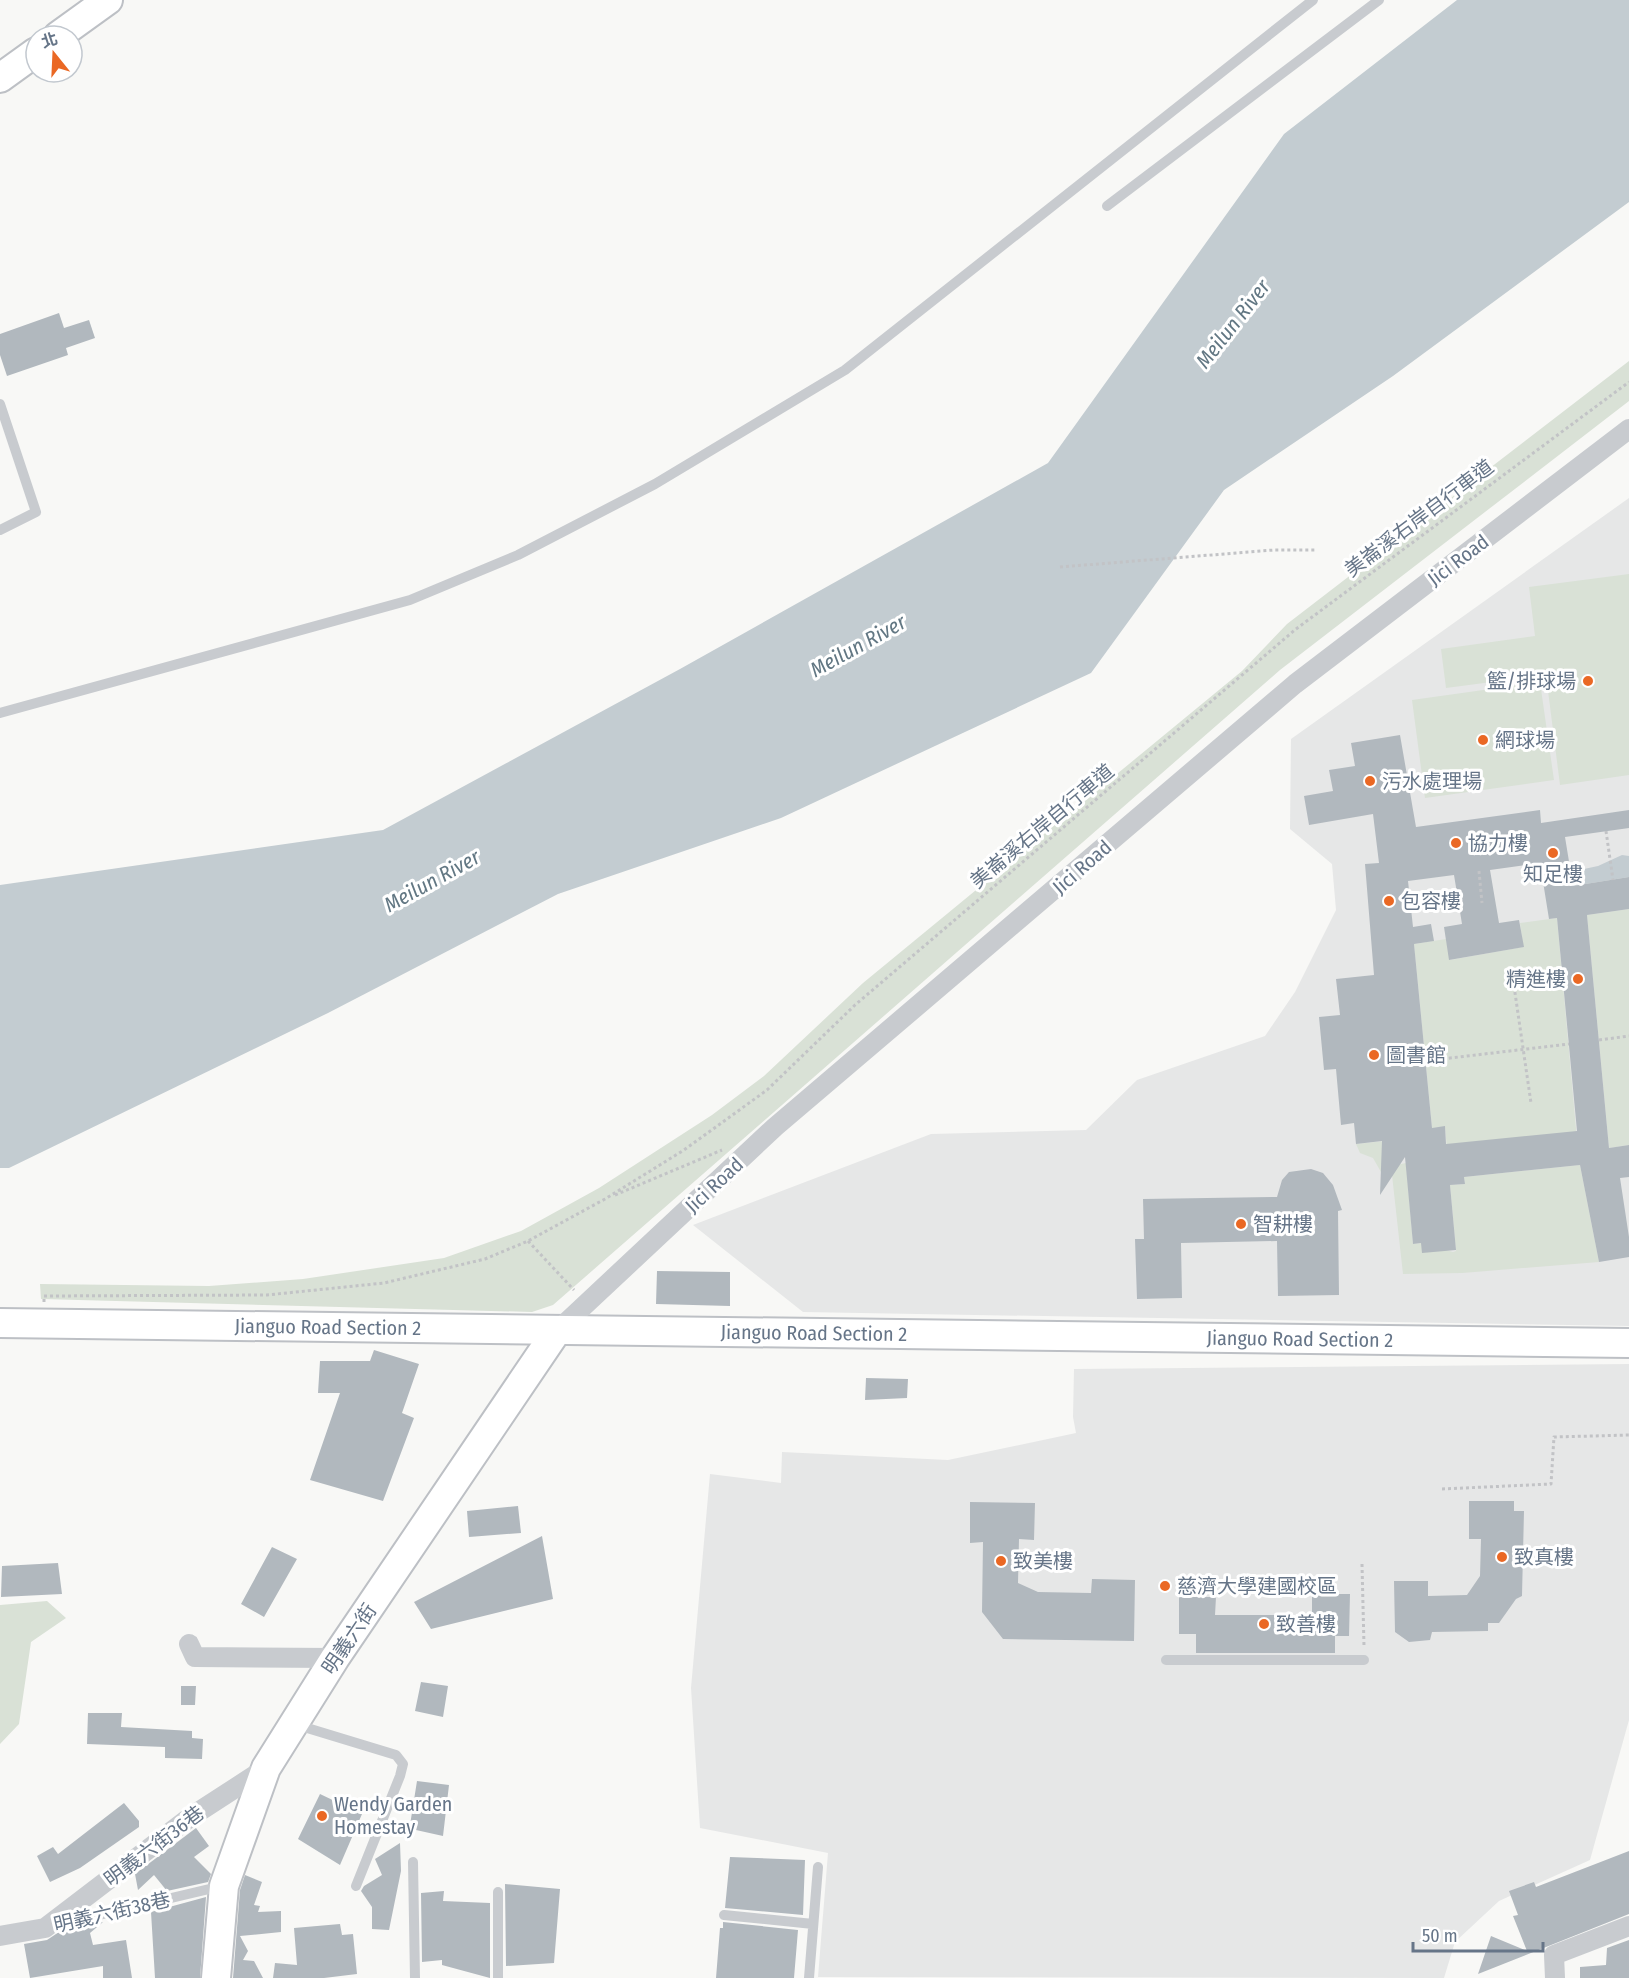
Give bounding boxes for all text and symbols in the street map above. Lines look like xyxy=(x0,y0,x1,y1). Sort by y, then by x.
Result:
north arrow xyxy=(24,24,84,84)
text: 北 xyxy=(39,29,60,52)
water label: Meilun River xyxy=(1190,274,1276,374)
street label: 美崙溪右岸自行車道 xyxy=(1340,454,1498,582)
street label: Jici Road xyxy=(1423,529,1493,591)
water label: Meilun River xyxy=(806,609,911,683)
place label: 籃/排球場 xyxy=(1487,669,1576,693)
marker: 籃/排球場 xyxy=(1581,674,1595,688)
place label: 網球場 xyxy=(1495,728,1555,752)
marker: 網球場 xyxy=(1476,733,1490,747)
street label: 美崙溪右岸自行車道 xyxy=(965,759,1119,893)
place label: 污水處理場 xyxy=(1382,769,1482,793)
marker: 污水處理場 xyxy=(1363,774,1377,788)
place label: 協力樓 xyxy=(1468,831,1528,855)
street label: Jici Road xyxy=(1048,835,1116,899)
marker: 協力樓 xyxy=(1449,836,1463,850)
water label: Meilun River xyxy=(380,844,485,918)
marker: 知足樓 xyxy=(1546,846,1560,860)
place label: 知足樓 xyxy=(1523,862,1583,886)
place label: 包容樓 xyxy=(1401,889,1461,913)
marker: 包容樓 xyxy=(1382,894,1396,908)
place label: 精進樓 xyxy=(1506,967,1566,991)
marker: 精進樓 xyxy=(1571,972,1585,986)
place label: 圖書館 xyxy=(1386,1043,1446,1067)
marker: 圖書館 xyxy=(1367,1048,1381,1062)
street label: Jici Road xyxy=(680,1152,748,1218)
place label: 智耕樓 xyxy=(1253,1212,1313,1236)
marker: 智耕樓 xyxy=(1234,1217,1248,1231)
street label: Jianguo Road Section 2 xyxy=(235,1314,422,1340)
street label: Jianguo Road Section 2 xyxy=(721,1320,908,1346)
street label: Jianguo Road Section 2 xyxy=(1206,1326,1393,1352)
place label: 致真樓 xyxy=(1514,1545,1574,1569)
place label: 致美樓 xyxy=(1013,1549,1073,1573)
marker: 致真樓 xyxy=(1495,1550,1509,1564)
marker: 致美樓 xyxy=(994,1554,1008,1568)
place label: 慈濟大學建國校區 xyxy=(1177,1574,1337,1598)
marker: 慈濟大學建國校區 xyxy=(1158,1579,1172,1593)
street label: 明義六街 xyxy=(317,1599,381,1679)
place label: 致善樓 xyxy=(1276,1612,1336,1636)
marker: 致善樓 xyxy=(1257,1617,1271,1631)
place label: Wendy Garden Homestay xyxy=(334,1792,452,1839)
street label: 明義六街36巷 xyxy=(99,1801,209,1891)
marker: Wendy Garden Homestay xyxy=(315,1809,329,1823)
street label: 明義六街38巷 xyxy=(51,1887,173,1937)
scale bar xyxy=(1413,1915,1544,1953)
text: 50 m xyxy=(1422,1925,1458,1947)

